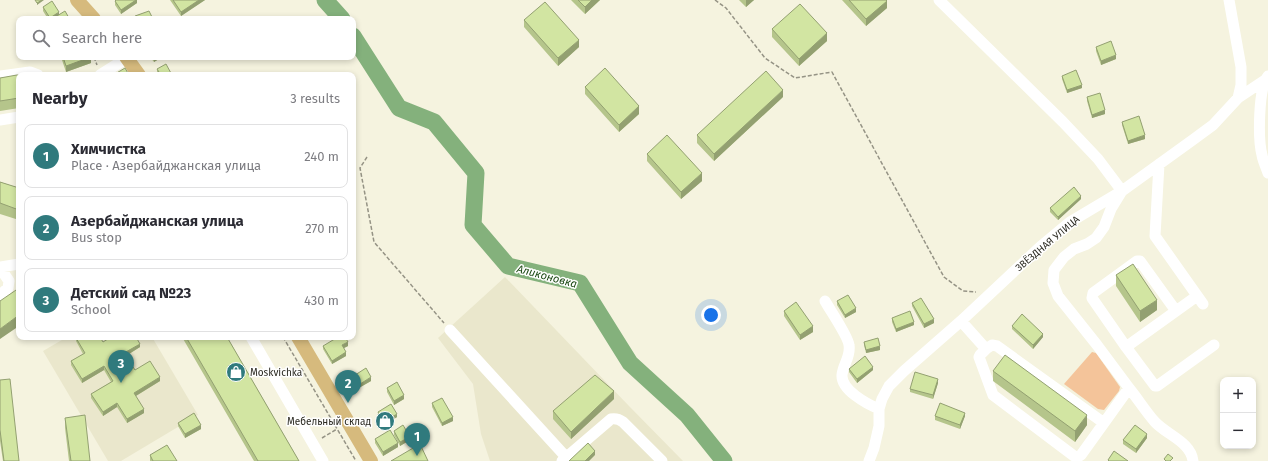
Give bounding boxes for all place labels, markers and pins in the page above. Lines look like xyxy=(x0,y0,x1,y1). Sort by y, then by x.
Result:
pin: 3 xyxy=(108,350,134,383)
shop icon: Moskvichka xyxy=(225,361,247,383)
place label: Moskvichka xyxy=(250,367,302,379)
pin: 2 xyxy=(335,370,361,403)
shop icon: Мебельный склад xyxy=(374,410,396,432)
place label: Мебельный склад xyxy=(287,416,371,428)
pin: 1 xyxy=(404,423,430,456)

